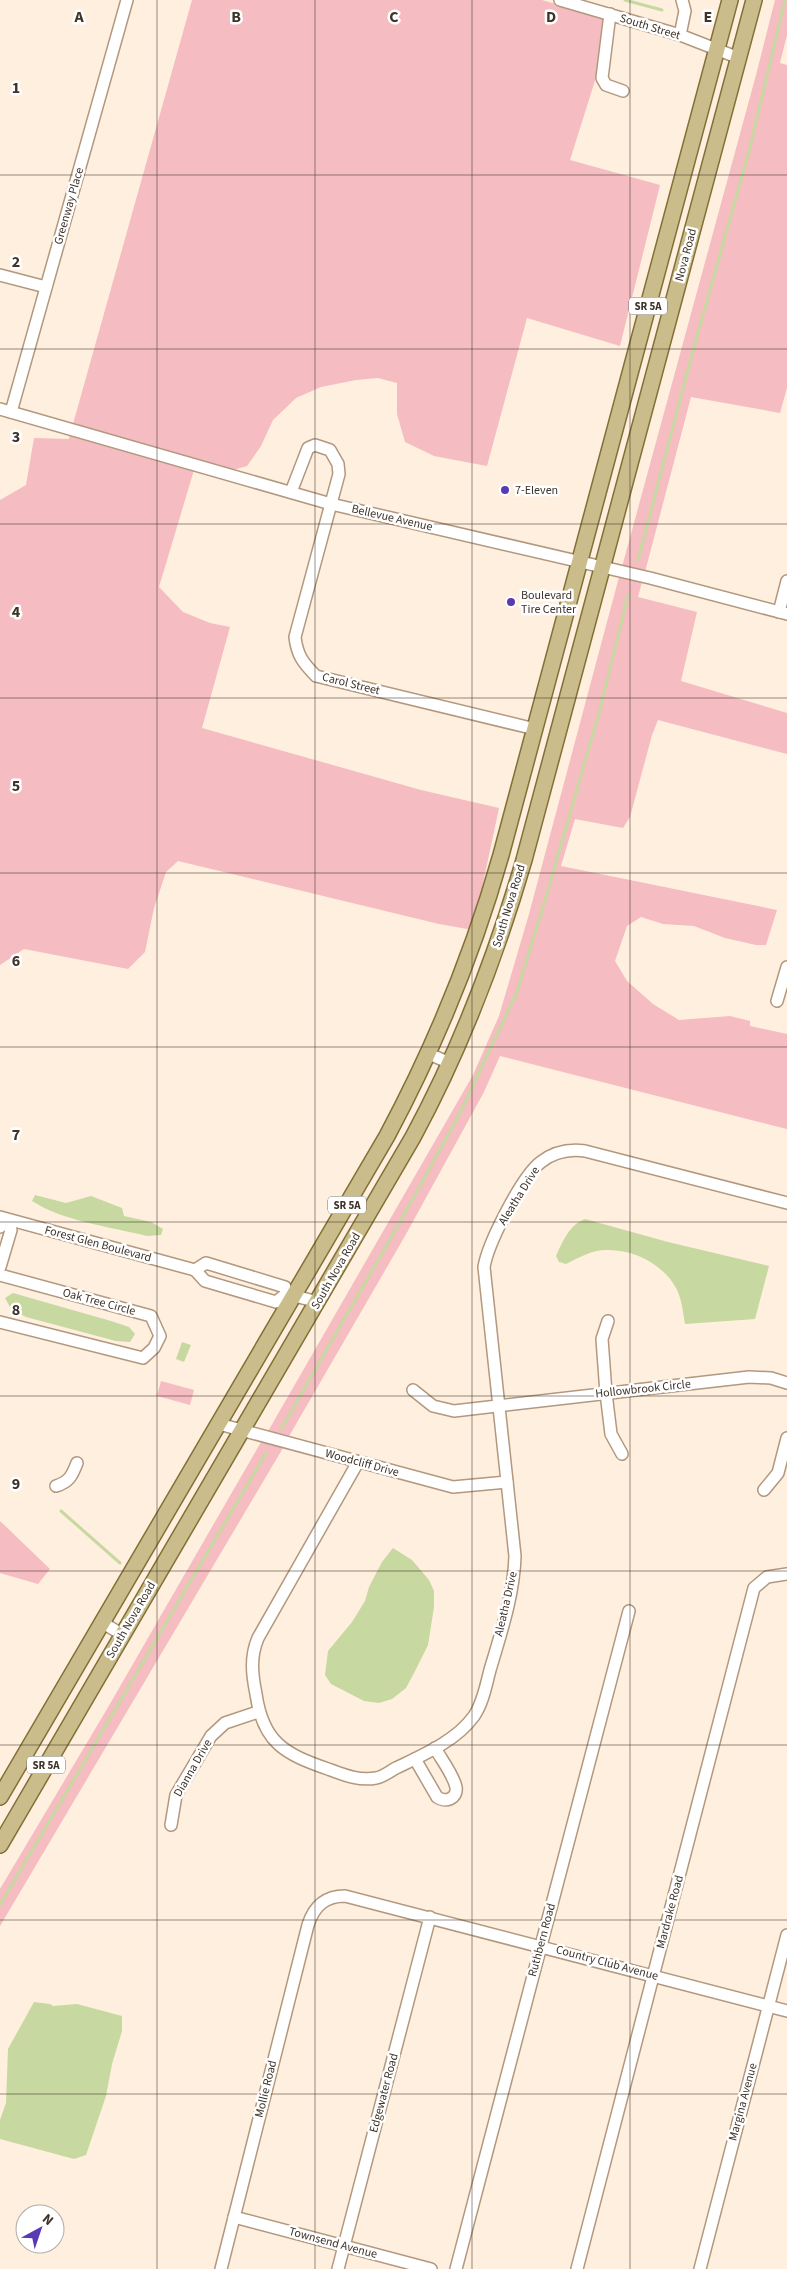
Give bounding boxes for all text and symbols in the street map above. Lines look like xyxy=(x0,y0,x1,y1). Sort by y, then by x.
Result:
text: A xyxy=(73,6,84,28)
text: B xyxy=(231,6,241,28)
text: C xyxy=(389,6,399,28)
text: D xyxy=(546,6,556,28)
text: E xyxy=(704,6,712,28)
street label: South Street xyxy=(618,10,682,44)
text: 1 xyxy=(12,77,20,99)
street label: Greenway Place xyxy=(50,165,88,247)
street label: Nova Road xyxy=(671,227,701,283)
text: 2 xyxy=(12,251,20,273)
road number: SR 5A xyxy=(629,298,667,314)
text: 3 xyxy=(12,426,20,448)
place label: 7-Eleven xyxy=(515,482,558,499)
marker: 7-Eleven xyxy=(499,484,511,496)
street label: Bellevue Avenue xyxy=(350,500,434,536)
place label: Boulevard Tire Center xyxy=(521,587,577,618)
marker: Boulevard Tire Center xyxy=(505,596,517,608)
text: 4 xyxy=(12,601,21,623)
street label: Carol Street xyxy=(320,669,382,699)
text: 5 xyxy=(12,775,20,797)
street label: South Nova Road xyxy=(488,862,530,950)
text: 6 xyxy=(12,950,20,972)
text: 7 xyxy=(12,1124,20,1146)
street label: Aleatha Drive xyxy=(494,1163,544,1229)
road number: SR 5A xyxy=(328,1196,366,1214)
street label: Forest Glen Boulevard xyxy=(43,1222,153,1266)
street label: South Nova Road xyxy=(307,1229,365,1313)
street label: Oak Tree Circle xyxy=(61,1284,137,1320)
text: 8 xyxy=(12,1299,20,1321)
street label: Hollowbrook Circle xyxy=(594,1376,692,1402)
street label: Woodcliff Drive xyxy=(323,1445,401,1481)
text: 9 xyxy=(12,1473,20,1495)
street label: Aleatha Drive xyxy=(490,1570,522,1638)
street label: South Nova Road xyxy=(102,1578,160,1662)
street label: Dianna Drive xyxy=(170,1736,216,1800)
road number: SR 5A xyxy=(27,1756,65,1774)
street label: Mardrake Road xyxy=(652,1873,688,1951)
street label: Ruthbern Road xyxy=(524,1901,560,1979)
street label: Country Club Avenue xyxy=(554,1941,660,1985)
street label: Edgewater Road xyxy=(365,2052,403,2134)
street label: Mollie Road xyxy=(251,2059,281,2119)
street label: Margina Avenue xyxy=(724,2061,762,2143)
north arrow xyxy=(15,2204,65,2254)
text: N xyxy=(38,2209,58,2230)
street label: Townsend Avenue xyxy=(287,2223,379,2263)

